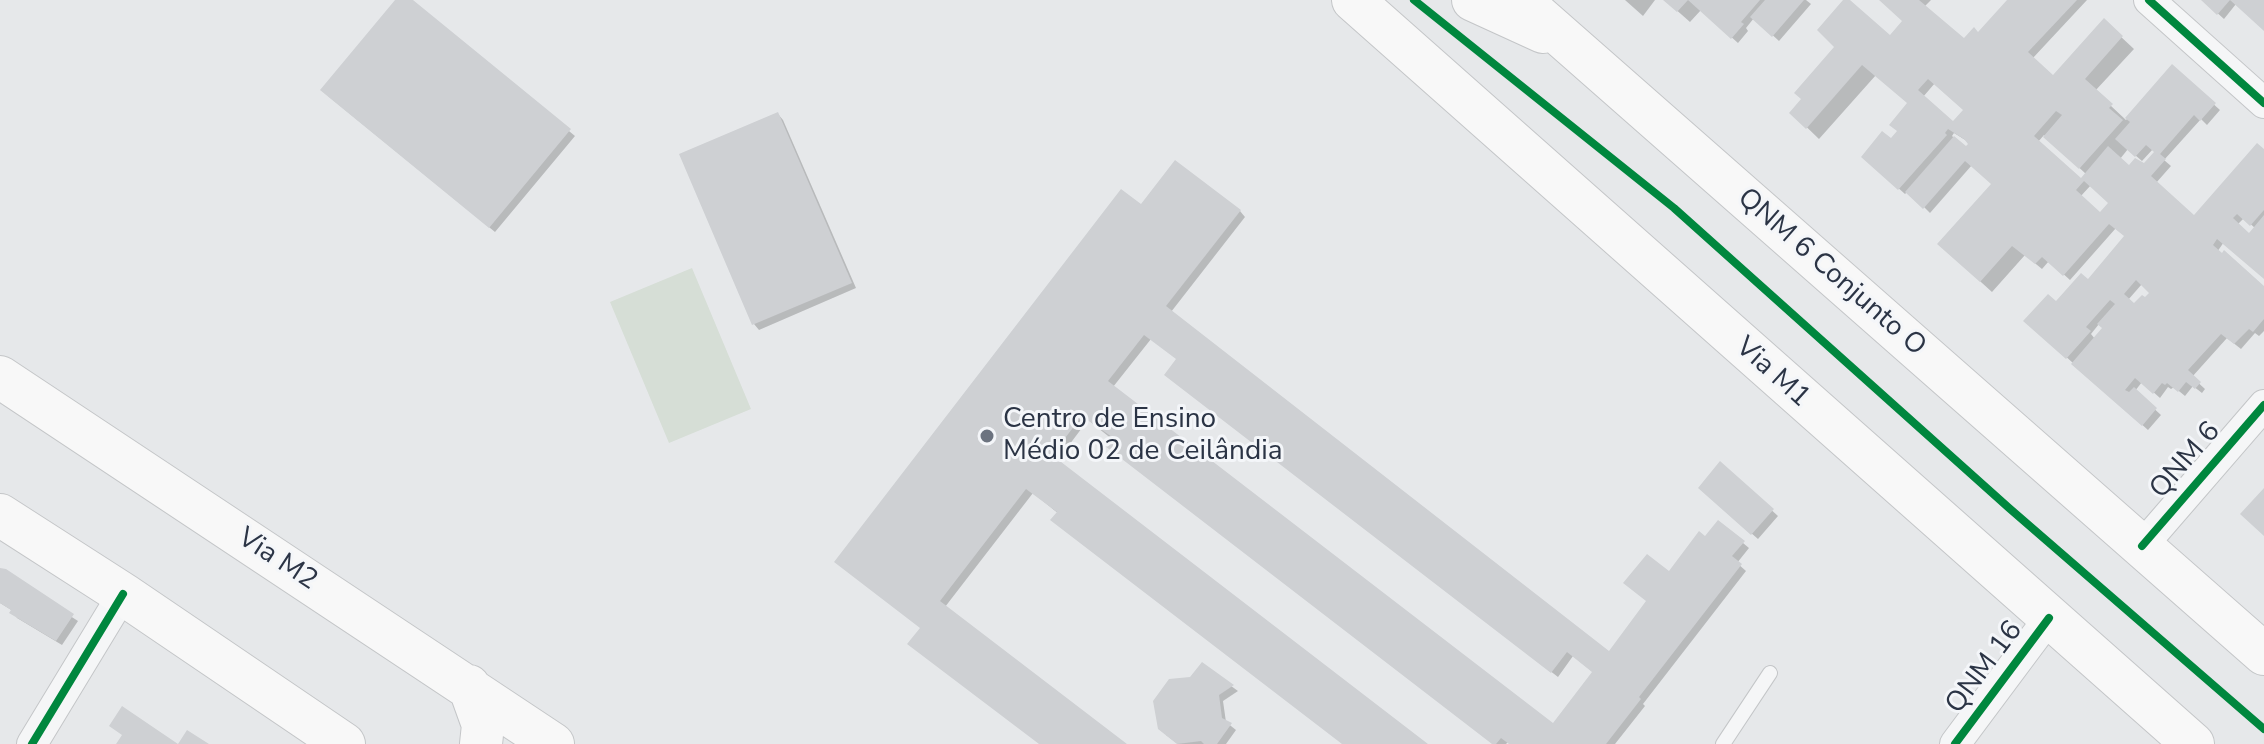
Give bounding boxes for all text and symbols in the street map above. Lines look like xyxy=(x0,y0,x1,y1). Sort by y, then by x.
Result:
street label: QNM 6 Conjunto O xyxy=(1730,182,1932,364)
street label: Via M1 xyxy=(1728,331,1816,415)
place label: Centro de Ensino Médio 02 de Ceilândia xyxy=(1003,403,1283,469)
street label: QNM 6 xyxy=(2144,416,2228,506)
marker: Centro de Ensino Médio 02 de Ceilândia xyxy=(978,427,996,445)
street label: Via M2 xyxy=(231,522,323,598)
street label: QNM 16 xyxy=(1939,615,2031,721)

